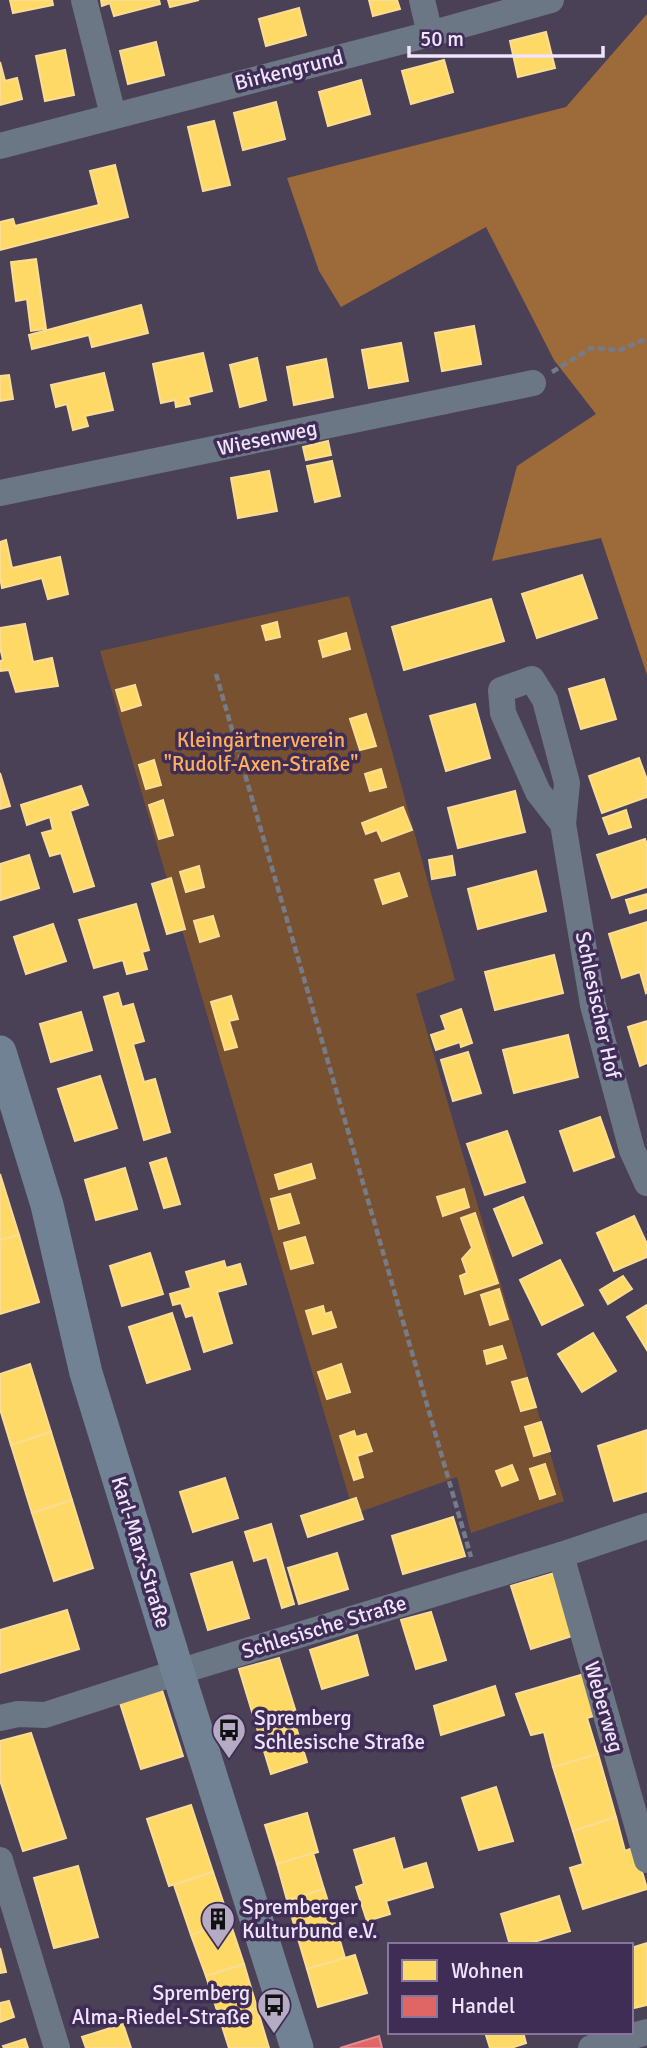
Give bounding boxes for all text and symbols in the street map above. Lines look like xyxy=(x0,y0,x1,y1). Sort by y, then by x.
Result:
scale bar xyxy=(409,14,603,58)
text: 50 m xyxy=(420,26,464,52)
street label: Birkengrund xyxy=(232,44,346,96)
street label: Wiesenweg xyxy=(215,415,319,461)
park label: Kleingärtnerverein "Rudolf-Axen-Straße" xyxy=(164,727,358,777)
street label: Schlesischer Hof xyxy=(570,929,626,1082)
street label: Karl-Marx-Straße xyxy=(106,1473,176,1631)
street label: Schlesische Straße xyxy=(238,1590,410,1664)
street label: Weberweg xyxy=(579,1658,629,1756)
place label: Spremberg Schlesische Straße xyxy=(254,1705,425,1755)
bus stop icon: Spremberg Schlesische Straße xyxy=(210,1711,248,1760)
place label: Spremberger Kulturbund e.V. xyxy=(242,1894,378,1944)
building icon: Spremberger Kulturbund e.V. xyxy=(199,1900,237,1949)
legend xyxy=(388,1943,633,2034)
text: Wohnen xyxy=(451,1958,524,1984)
place label: Spremberg Alma-Riedel-Straße xyxy=(72,1980,250,2030)
bus stop icon: Spremberg Alma-Riedel-Straße xyxy=(255,1986,293,2035)
text: Handel xyxy=(451,1993,515,2019)

